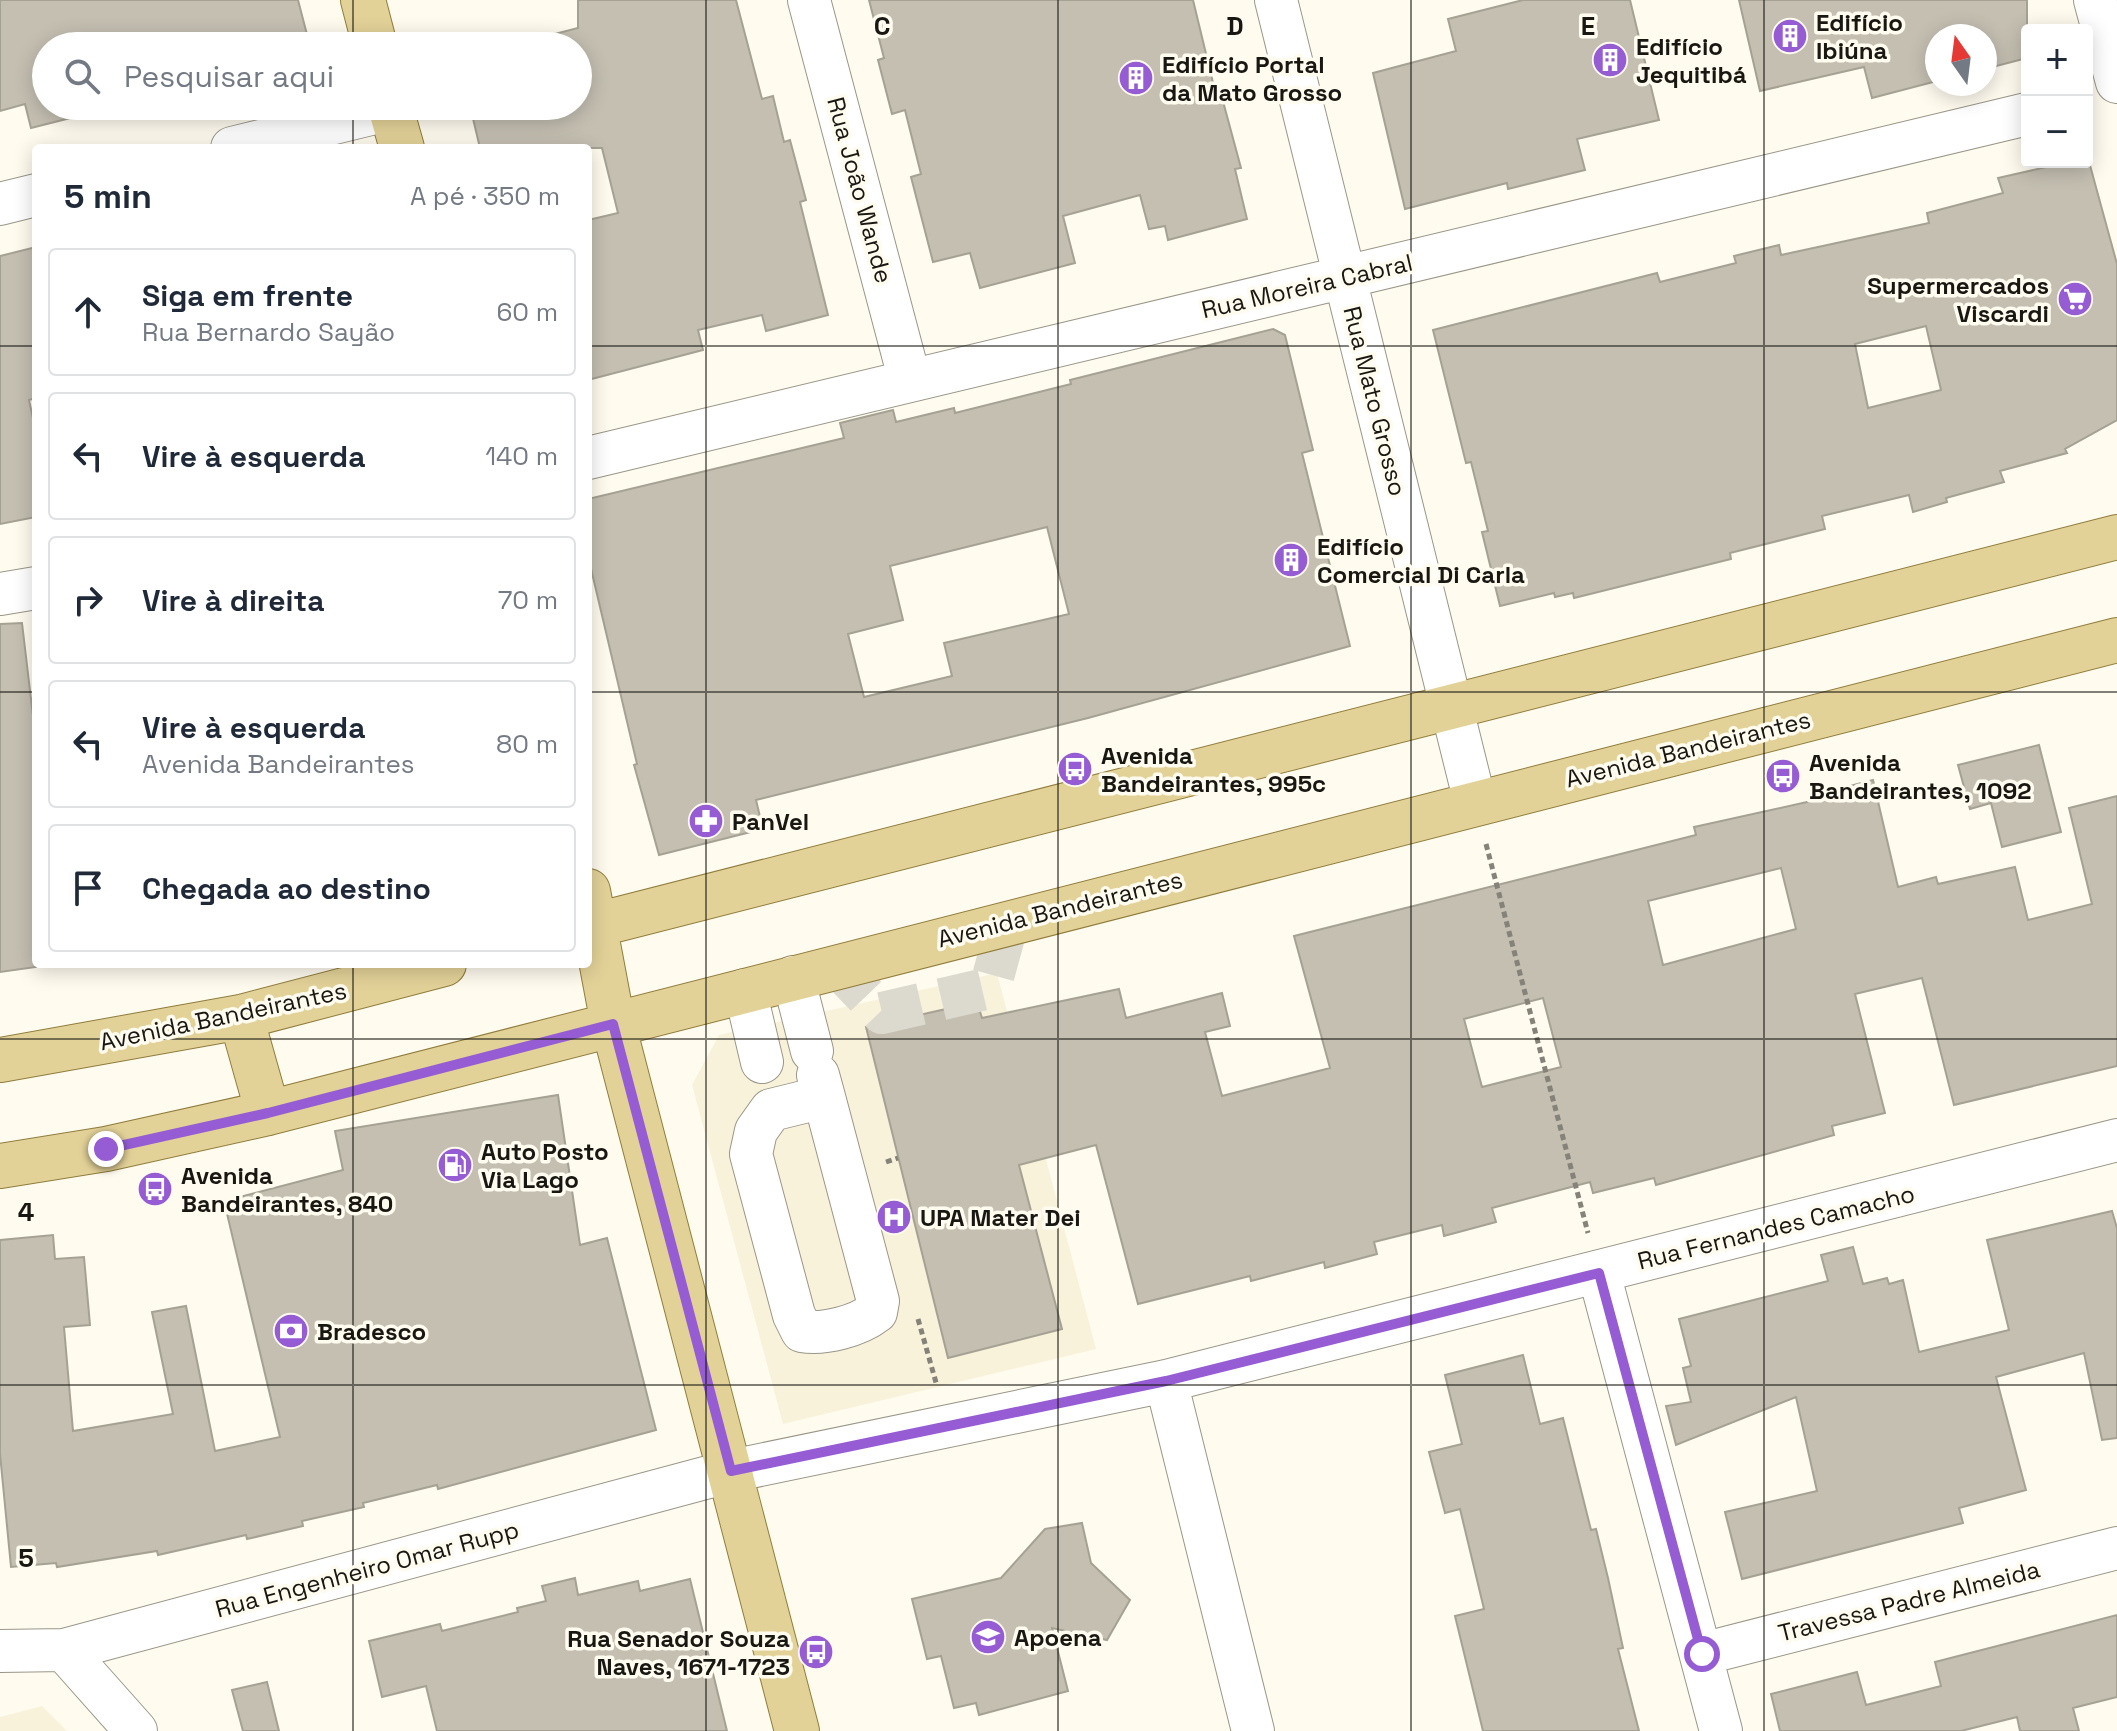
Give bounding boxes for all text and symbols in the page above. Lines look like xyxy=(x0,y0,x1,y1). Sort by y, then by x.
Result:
place label: Edifício Ibiúna xyxy=(1816,7,1903,66)
text: C xyxy=(874,9,890,43)
text: D xyxy=(1226,9,1244,43)
text: E xyxy=(1581,9,1595,43)
building icon: Edifício Ibiúna xyxy=(1771,17,1809,55)
north arrow xyxy=(1925,24,1997,96)
map controls xyxy=(2021,24,2093,168)
button: + xyxy=(2021,24,2093,96)
place label: Edifício Jequitibá xyxy=(1636,31,1747,90)
search box xyxy=(32,32,592,120)
building icon: Edifício Jequitibá xyxy=(1591,41,1629,79)
place label: Edifício Portal da Mato Grosso xyxy=(1162,49,1342,108)
icon: search xyxy=(60,54,104,98)
text: Pesquisar aqui xyxy=(124,57,334,96)
building icon: Edifício Portal da Mato Grosso xyxy=(1117,59,1155,97)
street label: Rua João Wande xyxy=(820,94,900,286)
button: − xyxy=(2021,96,2093,168)
text: 5 min xyxy=(64,175,152,218)
text: A pé · 350 m xyxy=(410,179,560,213)
street label: Rua Moreira Cabral xyxy=(1198,247,1416,325)
place label: Supermercados Viscardi xyxy=(1867,270,2049,329)
text: Siga em frente xyxy=(142,276,353,315)
supermarket icon: Supermercados Viscardi xyxy=(2056,280,2094,318)
icon: ahead xyxy=(66,290,110,334)
text: 60 m xyxy=(496,295,558,329)
street label: Rua Mato Grosso xyxy=(1336,303,1414,499)
text: Rua Bernardo Sayão xyxy=(142,315,395,349)
icon: left xyxy=(66,434,110,478)
text: Vire à esquerda xyxy=(142,437,366,476)
text: 140 m xyxy=(485,439,558,473)
place label: Edifício Comercial Di Carla xyxy=(1317,531,1525,590)
building icon: Edifício Comercial Di Carla xyxy=(1272,541,1310,579)
icon: right xyxy=(66,578,110,622)
text: Vire à direita xyxy=(142,581,325,620)
text: 70 m xyxy=(498,583,558,617)
street label: Avenida Bandeirantes xyxy=(1562,704,1814,794)
text: Vire à esquerda xyxy=(142,708,366,747)
icon: left xyxy=(66,722,110,766)
text: 80 m xyxy=(496,727,558,761)
place label: Avenida Bandeirantes, 995c xyxy=(1101,740,1326,799)
text: Avenida Bandeirantes xyxy=(142,747,415,781)
place label: Avenida Bandeirantes, 1092 xyxy=(1809,747,2032,806)
bus stop icon: Avenida Bandeirantes, 995c xyxy=(1056,750,1094,788)
bus stop icon: Avenida Bandeirantes, 1092 xyxy=(1764,757,1802,795)
pharmacy icon: PanVel xyxy=(687,802,725,840)
place label: PanVel xyxy=(732,806,809,837)
street label: Avenida Bandeirantes xyxy=(934,864,1186,954)
icon: arrive xyxy=(66,866,110,910)
text: Chegada ao destino xyxy=(142,869,431,908)
street label: Avenida Bandeirantes xyxy=(97,975,349,1057)
route end xyxy=(88,1131,124,1167)
place label: Auto Posto Via Lago xyxy=(481,1136,609,1195)
fuel station icon: Auto Posto Via Lago xyxy=(436,1146,474,1184)
place label: Avenida Bandeirantes, 840 xyxy=(181,1160,393,1219)
bus stop icon: Avenida Bandeirantes, 840 xyxy=(136,1170,174,1208)
street label: Rua Fernandes Camacho xyxy=(1634,1178,1918,1276)
text: 4 xyxy=(18,1195,34,1229)
hospital icon: UPA Mater Dei xyxy=(875,1198,913,1236)
place label: UPA Mater Dei xyxy=(920,1202,1081,1233)
bank icon: Bradesco xyxy=(272,1312,310,1350)
place label: Bradesco xyxy=(317,1316,426,1347)
street label: Rua Engenheiro Omar Rupp xyxy=(212,1513,522,1625)
text: 5 xyxy=(18,1541,34,1575)
street label: Travessa Padre Almeida xyxy=(1775,1553,2043,1649)
school or university icon: Apoena xyxy=(969,1618,1007,1656)
place label: Apoena xyxy=(1014,1622,1102,1653)
place label: Rua Senador Souza Naves, 1671-1723 xyxy=(567,1623,790,1682)
bus stop icon: Rua Senador Souza Naves, 1671-1723 xyxy=(797,1633,835,1671)
route start xyxy=(1684,1636,1720,1672)

